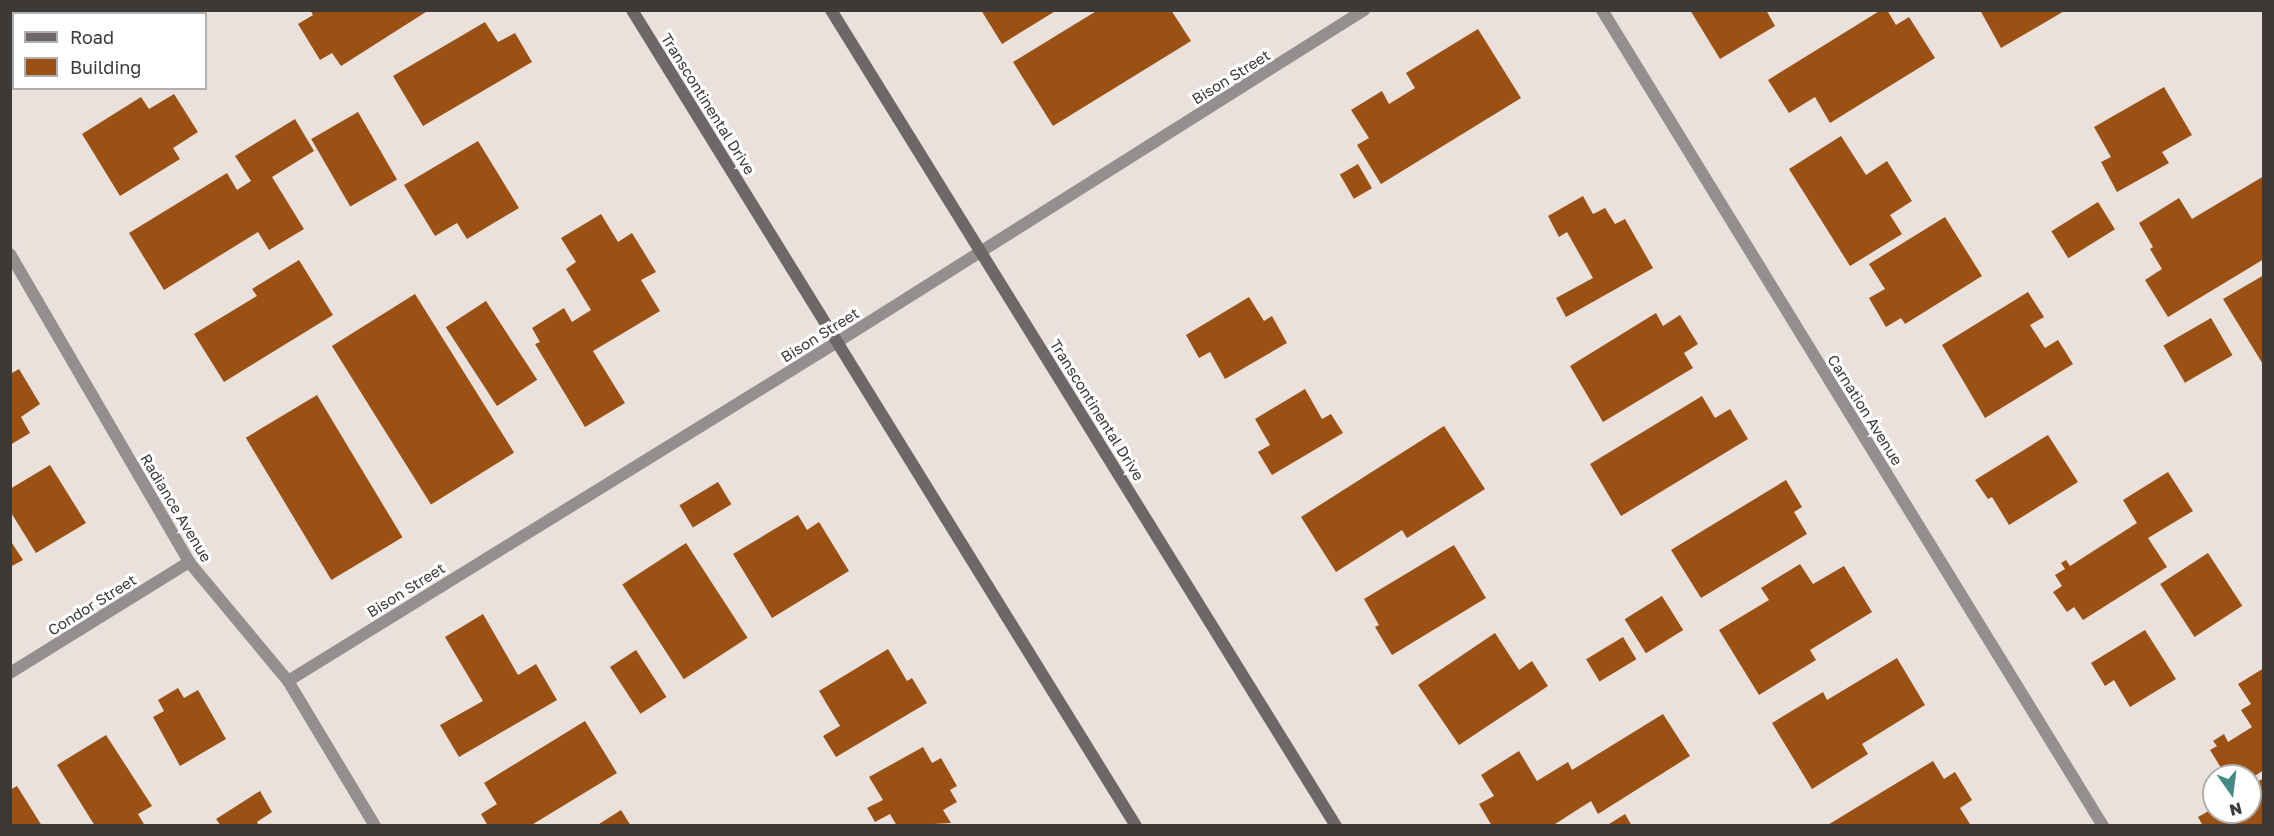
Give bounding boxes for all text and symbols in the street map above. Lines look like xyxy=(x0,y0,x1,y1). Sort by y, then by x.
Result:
legend xyxy=(12,12,207,90)
text: Road xyxy=(70,26,114,48)
street label: Transcontinental Drive xyxy=(657,30,759,178)
street label: Bison Street xyxy=(1189,46,1273,108)
text: Building xyxy=(70,56,141,78)
street label: Bison Street xyxy=(778,304,862,366)
street label: Transcontinental Drive xyxy=(1046,336,1148,484)
street label: Carnation Avenue xyxy=(1824,351,1906,469)
street label: Radiance Avenue xyxy=(137,451,215,565)
street label: Bison Street xyxy=(364,559,448,621)
street label: Condor Street xyxy=(45,571,139,639)
north arrow xyxy=(2202,764,2262,824)
text: N xyxy=(2228,798,2244,821)

